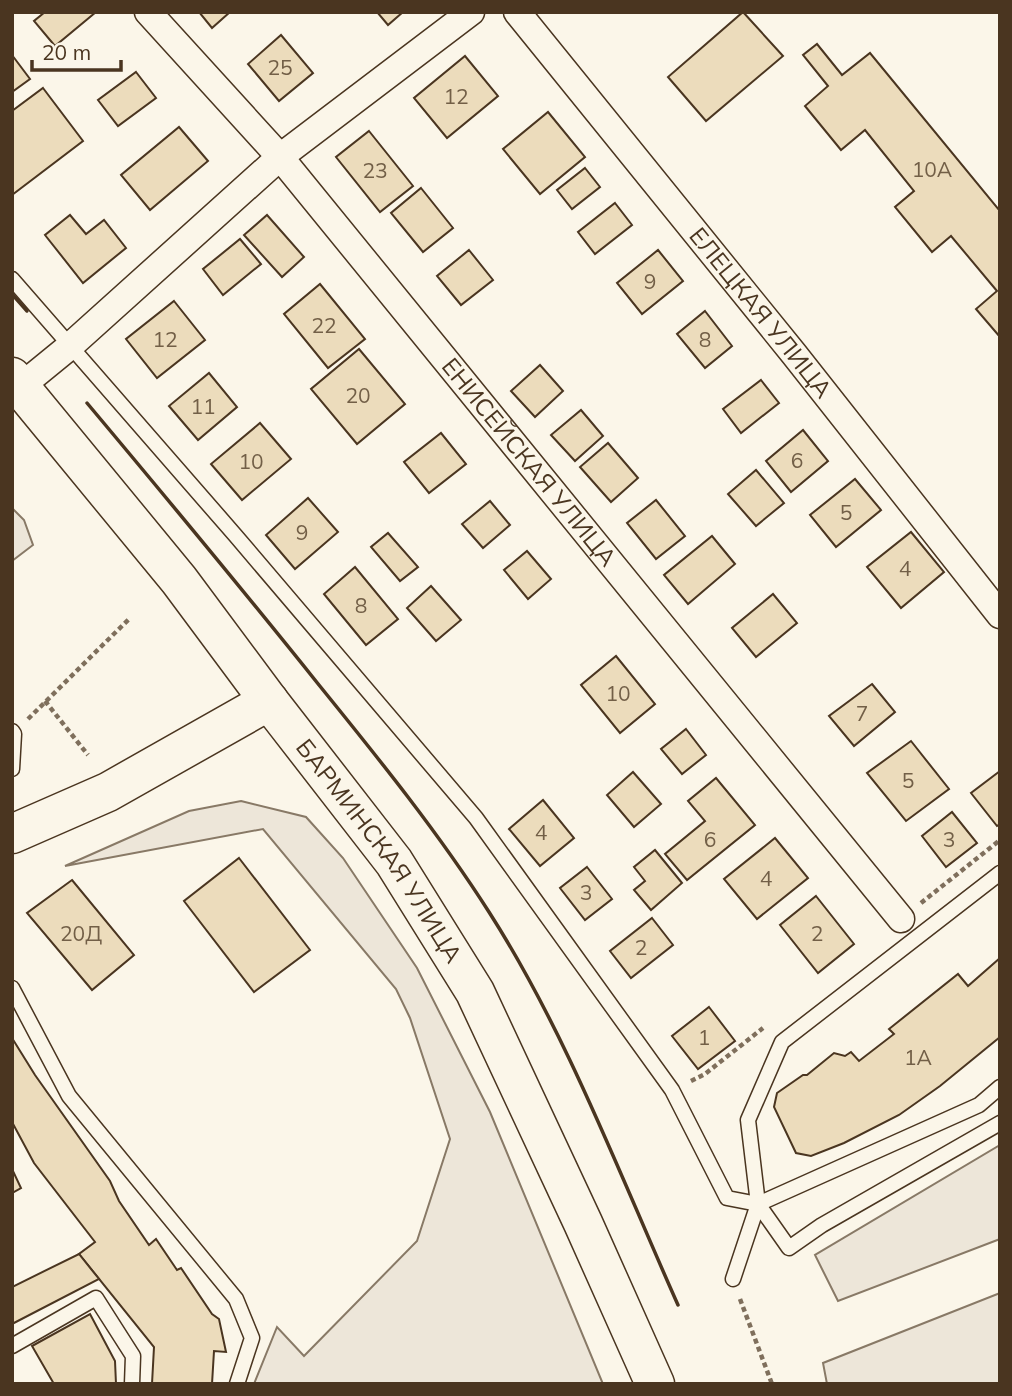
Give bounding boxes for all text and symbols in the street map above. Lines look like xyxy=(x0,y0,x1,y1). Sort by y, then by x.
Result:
scale bar xyxy=(32,28,121,72)
text: 20 m xyxy=(42,39,91,65)
house number: 25 xyxy=(267,54,293,80)
house number: 12 xyxy=(443,83,469,109)
house number: 10А xyxy=(912,156,953,182)
house number: 23 xyxy=(362,157,388,183)
street label: ЕЛЕЦКАЯ УЛИЦА xyxy=(683,221,839,404)
house number: 9 xyxy=(644,268,656,294)
house number: 22 xyxy=(311,312,337,338)
house number: 12 xyxy=(152,326,178,352)
house number: 8 xyxy=(699,326,711,352)
street label: ЕНИСЕЙСКАЯ УЛИЦА xyxy=(436,351,624,572)
house number: 20 xyxy=(345,382,371,408)
house number: 11 xyxy=(190,393,216,419)
house number: 6 xyxy=(791,447,803,473)
house number: 10 xyxy=(238,448,264,474)
house number: 5 xyxy=(840,499,852,525)
house number: 9 xyxy=(296,519,308,545)
house number: 4 xyxy=(899,555,912,581)
house number: 8 xyxy=(355,592,367,618)
house number: 10 xyxy=(605,680,631,706)
house number: 7 xyxy=(856,700,868,726)
street label: БАРМИНСКАЯ УЛИЦА xyxy=(290,733,469,968)
house number: 5 xyxy=(902,767,914,793)
house number: 4 xyxy=(535,819,548,845)
house number: 6 xyxy=(704,826,716,852)
house number: 3 xyxy=(943,826,955,852)
house number: 4 xyxy=(760,865,773,891)
house number: 3 xyxy=(580,879,592,905)
house number: 20Д xyxy=(60,920,102,946)
house number: 2 xyxy=(811,920,823,946)
house number: 2 xyxy=(635,934,647,960)
house number: 1 xyxy=(698,1024,710,1050)
house number: 1А xyxy=(904,1044,933,1070)

